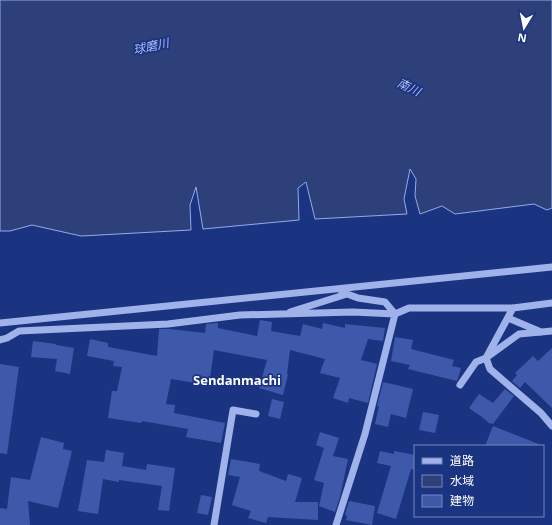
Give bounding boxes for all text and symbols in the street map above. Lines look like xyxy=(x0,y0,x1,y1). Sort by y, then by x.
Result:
north arrow xyxy=(504,8,544,48)
text: N xyxy=(516,30,528,47)
water label: 球磨川 xyxy=(132,34,172,58)
water label: 南川 xyxy=(394,74,425,101)
district label: Sendanmachi xyxy=(193,371,281,389)
legend xyxy=(414,445,544,517)
text: 道路 xyxy=(450,452,474,469)
text: 水域 xyxy=(450,472,474,489)
text: 建物 xyxy=(450,492,474,509)

